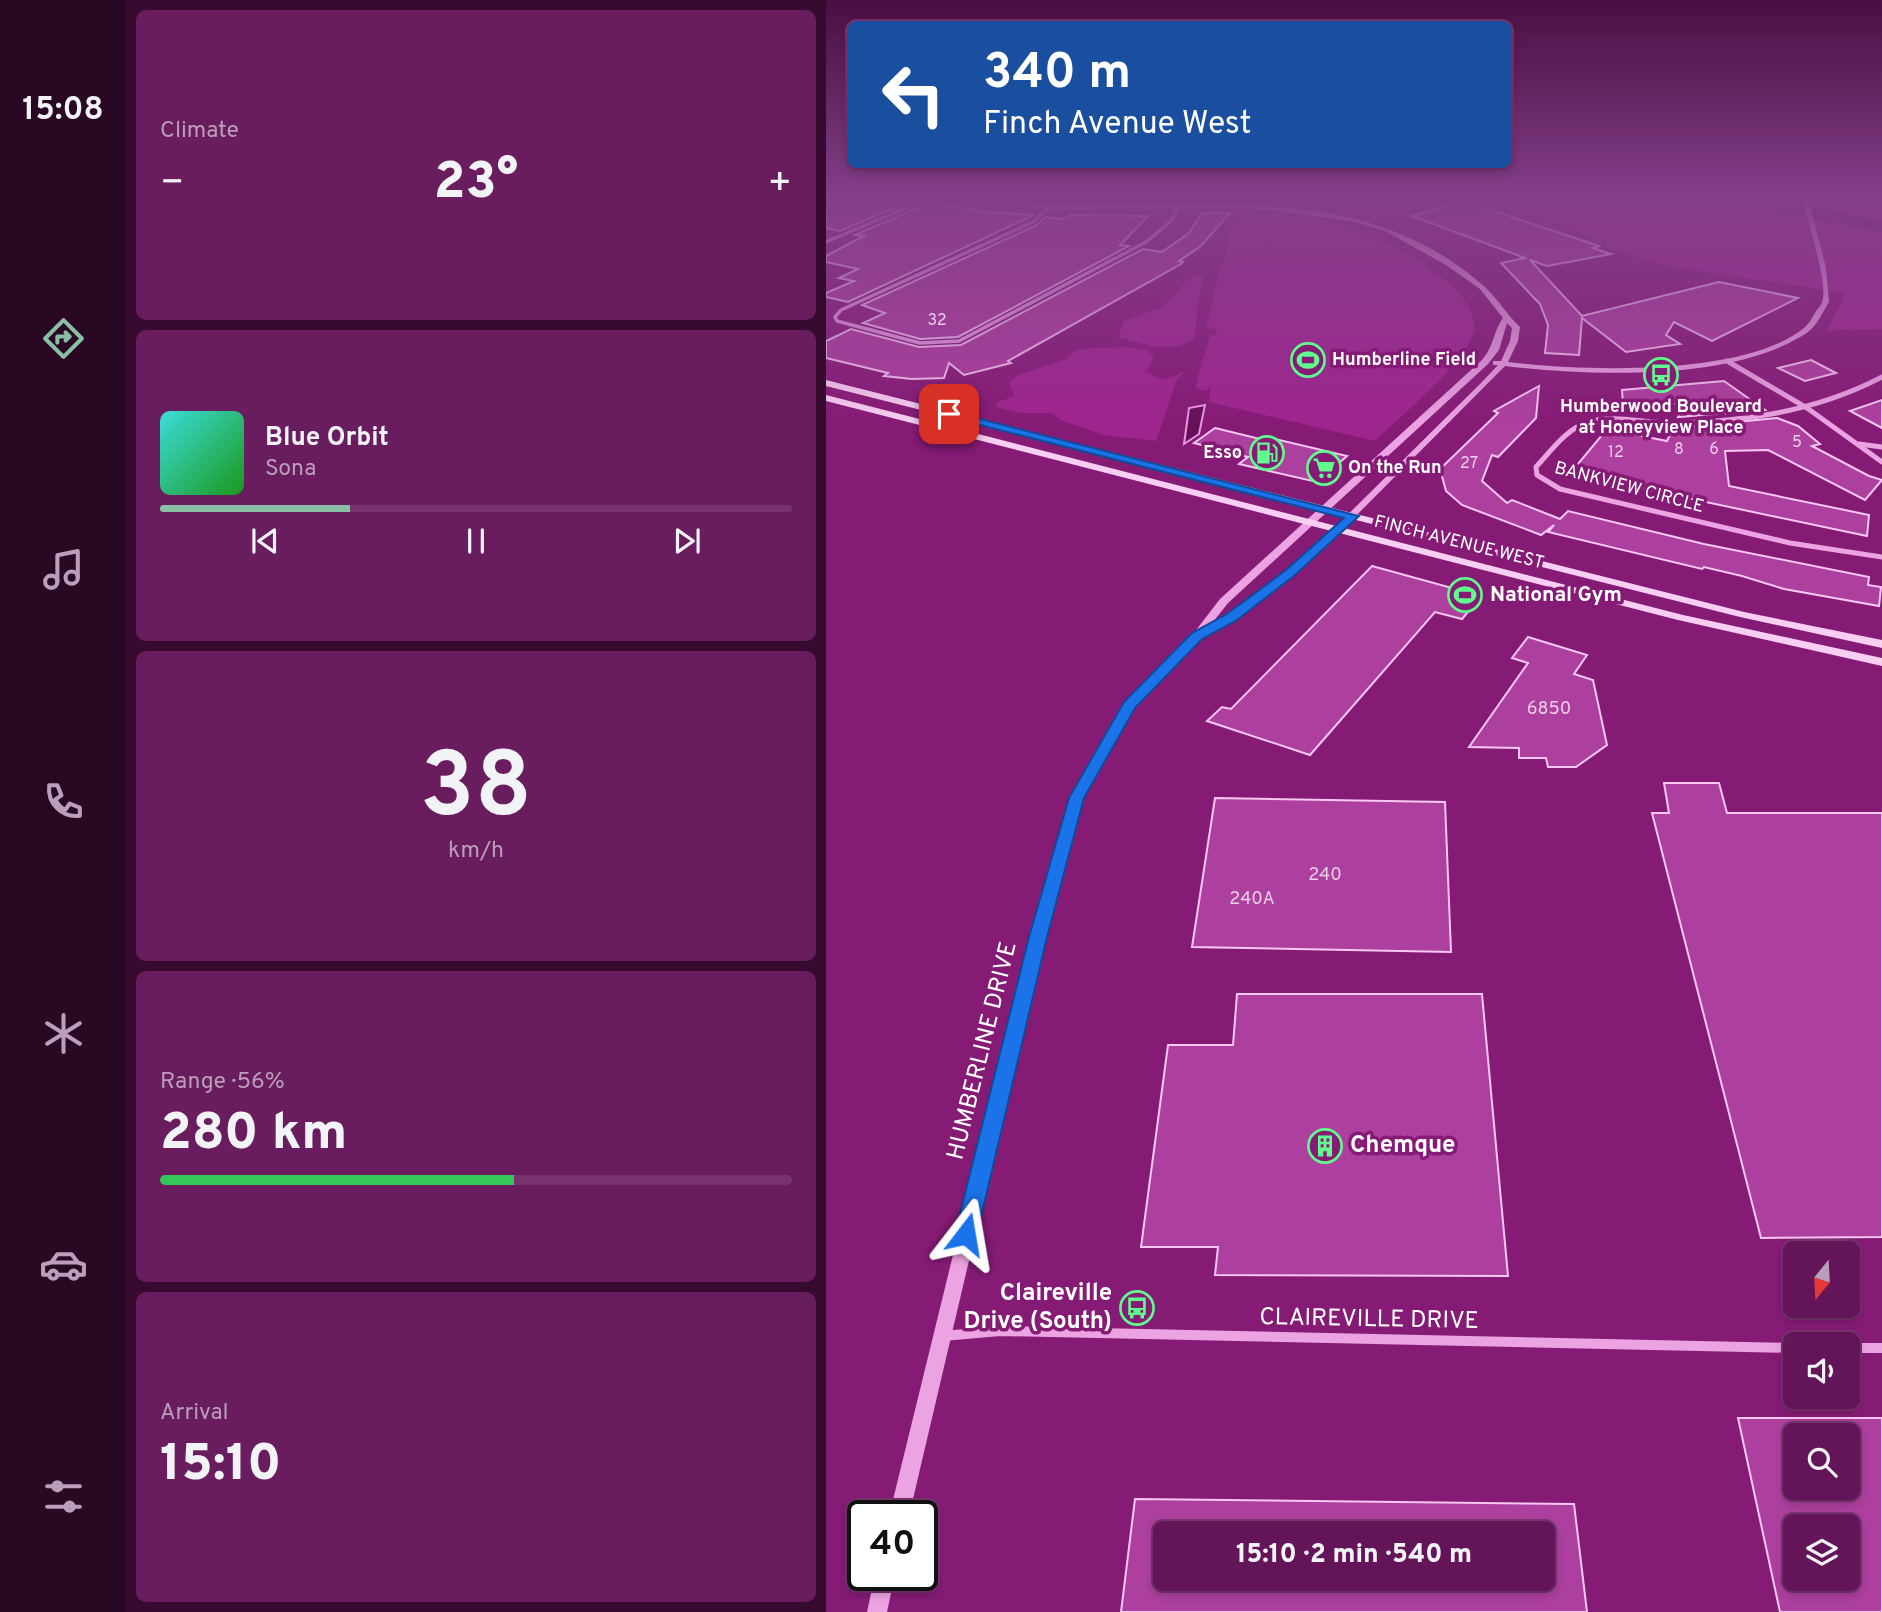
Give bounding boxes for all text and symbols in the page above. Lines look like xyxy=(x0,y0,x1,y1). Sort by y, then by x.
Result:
text: 340 m xyxy=(983,44,1131,106)
icon: left xyxy=(868,49,959,140)
text: 15:08 xyxy=(22,91,104,131)
text: Finch Avenue West xyxy=(983,105,1252,145)
text: Climate xyxy=(160,117,239,146)
text: 23° xyxy=(434,151,518,217)
text: − xyxy=(160,160,185,209)
text: + xyxy=(767,160,792,209)
house number: 32 xyxy=(927,311,947,331)
icon: directions xyxy=(39,314,88,363)
sports icon: Humberline Field xyxy=(1289,341,1327,379)
place label: Humberline Field xyxy=(1332,349,1476,372)
bus stop icon: Humberwood Boulevard at Honeyview Place xyxy=(1642,356,1680,394)
pin xyxy=(919,384,979,444)
icon: arrive xyxy=(930,395,968,433)
place label: Humberwood Boulevard at Honeyview Place xyxy=(1560,396,1762,440)
text: Blue Orbit xyxy=(265,422,389,455)
house number: 5 xyxy=(1792,433,1802,453)
fuel station icon: Esso xyxy=(1248,434,1286,472)
house number: 8 xyxy=(1674,440,1684,460)
house number: 6 xyxy=(1709,440,1719,460)
place label: Esso xyxy=(1203,442,1242,465)
house number: 12 xyxy=(1608,443,1624,463)
supermarket icon: On the Run xyxy=(1305,449,1343,487)
house number: 27 xyxy=(1460,454,1478,474)
text: Sona xyxy=(265,455,316,484)
place label: On the Run xyxy=(1348,457,1442,480)
street label: BANKVIEW CIRCLE xyxy=(1552,457,1706,519)
street label: FINCH AVENUE WEST xyxy=(1372,511,1546,575)
icon: previous xyxy=(246,522,284,560)
icon: pause xyxy=(457,522,495,560)
icon: next xyxy=(668,522,706,560)
icon: music xyxy=(39,545,88,594)
sports icon: National Gym xyxy=(1446,576,1484,614)
place label: National Gym xyxy=(1490,582,1622,609)
house number: 6850 xyxy=(1527,698,1571,721)
text: 38 xyxy=(420,734,532,849)
icon: phone xyxy=(39,777,88,826)
text: km/h xyxy=(448,837,504,866)
house number: 240 xyxy=(1308,864,1342,887)
house number: 240A xyxy=(1229,888,1275,911)
street label: HUMBERLINE DRIVE xyxy=(941,939,1025,1163)
icon: climate xyxy=(39,1009,88,1058)
text: Range · 56% xyxy=(160,1068,285,1097)
text: 280 km xyxy=(160,1102,347,1168)
building icon: Chemque xyxy=(1306,1127,1344,1165)
place label: Chemque xyxy=(1350,1131,1455,1161)
position arrow xyxy=(929,1197,1003,1271)
icon: car xyxy=(39,1240,88,1289)
north arrow xyxy=(1783,1241,1860,1318)
map controls xyxy=(1783,1241,1860,1591)
place label: Claireville Drive (South) xyxy=(964,1279,1112,1337)
bus stop icon: Claireville Drive (South) xyxy=(1118,1289,1156,1327)
street label: CLAIREVILLE DRIVE xyxy=(1259,1303,1479,1337)
button: sound xyxy=(1783,1332,1860,1409)
text: Arrival xyxy=(160,1399,229,1428)
button: search xyxy=(1783,1423,1860,1500)
text: 15:10 xyxy=(160,1433,282,1499)
icon: filters xyxy=(39,1472,88,1521)
speed limit sign: 40 xyxy=(847,1500,938,1591)
button: layers xyxy=(1783,1514,1860,1591)
text: 15:10 · 2 min · 540 m xyxy=(1236,1539,1472,1572)

